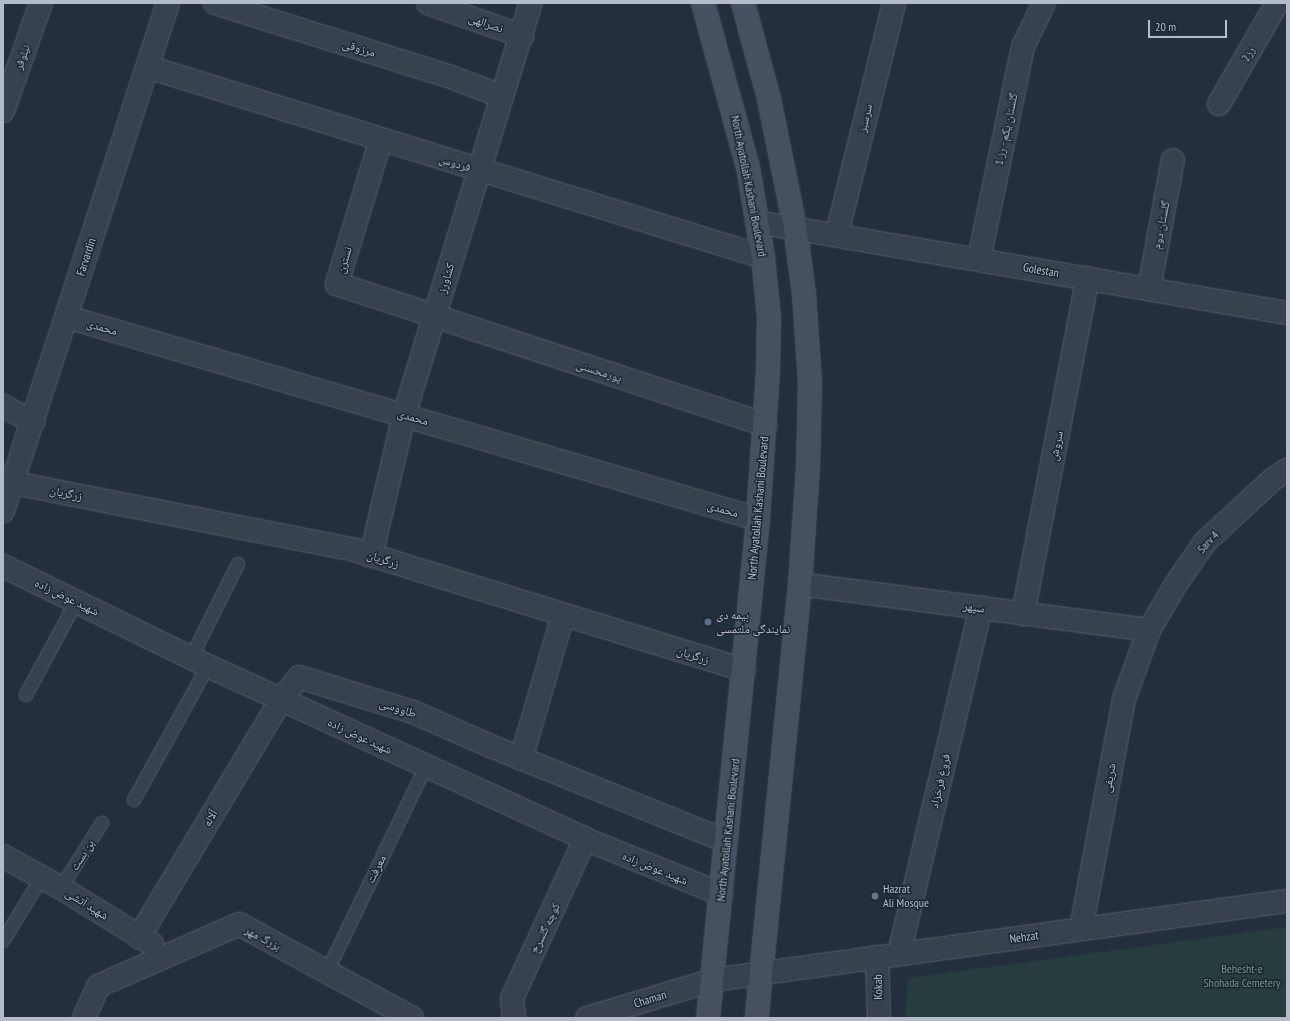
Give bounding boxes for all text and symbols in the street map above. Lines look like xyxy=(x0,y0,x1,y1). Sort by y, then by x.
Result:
street label: نصرالهی xyxy=(467,10,505,36)
scale bar xyxy=(1150,12,1229,38)
text: 20 m xyxy=(1155,19,1176,34)
street label: مرزوقی xyxy=(341,36,377,60)
street label: نیلوفر xyxy=(11,42,33,72)
street label: رز2 xyxy=(1238,44,1258,64)
street label: گلستان یکم - رز 1 xyxy=(991,91,1021,167)
street label: سرسبز xyxy=(855,102,875,134)
street label: North Ayatollah Kashani Boulevard xyxy=(728,114,770,258)
street label: فردوس xyxy=(437,151,473,175)
street label: گلستان دوم xyxy=(1149,199,1173,251)
street label: Farvardin xyxy=(73,236,99,278)
street label: نسترن xyxy=(333,245,355,275)
street label: Golestan xyxy=(1022,260,1060,280)
street label: کشاورز xyxy=(435,261,457,295)
street label: محمدی xyxy=(85,316,119,338)
street label: پورمحسنی xyxy=(574,357,624,385)
street label: محمدی xyxy=(396,406,430,428)
street label: سروش xyxy=(1046,430,1066,462)
street label: North Ayatollah Kashani Boulevard xyxy=(745,436,771,580)
street label: زرگریان xyxy=(48,483,84,503)
street label: محمدی xyxy=(706,498,740,520)
street label: Sarv 4 xyxy=(1194,528,1222,556)
street label: زرگریان xyxy=(365,547,401,571)
street label: شهید عوض زاده xyxy=(33,575,101,619)
street label: سپهر xyxy=(962,598,986,616)
place label: بیمه دی نمایندگی ملتمسی xyxy=(716,608,790,636)
marker: بیمه دی نمایندگی ملتمسی xyxy=(703,617,713,627)
street label: زرگریان xyxy=(675,643,711,667)
street label: طاووسی xyxy=(378,695,418,721)
street label: شهید عوض زاده xyxy=(325,715,395,757)
street label: فروغ فرخزاد xyxy=(927,752,953,810)
street label: North Ayatollah Kashani Boulevard xyxy=(713,758,743,902)
street label: شریفی xyxy=(1099,762,1119,794)
street label: آلاله xyxy=(199,807,221,829)
street label: بن بست xyxy=(67,837,97,873)
street label: شهید عوض زاده xyxy=(620,848,690,888)
street label: معرفت xyxy=(363,852,389,886)
place label: Hazrat Ali Mosque xyxy=(883,882,929,910)
street label: شهید آتشی xyxy=(63,885,111,923)
marker: Hazrat Ali Mosque xyxy=(870,891,880,901)
street label: کوچه گلسرخ xyxy=(527,900,563,956)
street label: بزرگ مهر xyxy=(242,923,284,953)
street label: Nehzat xyxy=(1009,928,1039,946)
park label: Behesht-e Shohada Cemetery xyxy=(1203,962,1281,990)
street label: Kokab xyxy=(871,974,885,1000)
street label: Chaman xyxy=(632,987,668,1011)

